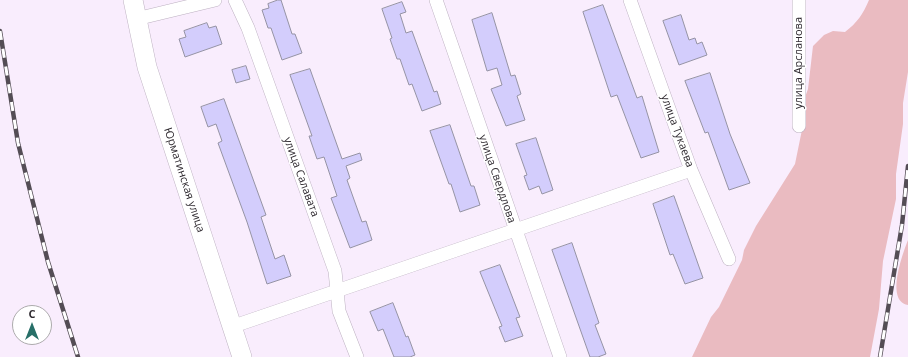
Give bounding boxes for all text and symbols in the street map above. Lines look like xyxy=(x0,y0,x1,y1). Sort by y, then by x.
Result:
street label: улица Арсланова xyxy=(792,17,806,109)
street label: улица Тукаева xyxy=(658,93,696,169)
street label: Юрматинская улица xyxy=(161,126,207,234)
street label: улица Свердлова xyxy=(476,133,518,225)
street label: улица Салавата xyxy=(280,135,322,219)
north arrow xyxy=(12,305,52,345)
text: С xyxy=(28,306,36,321)

